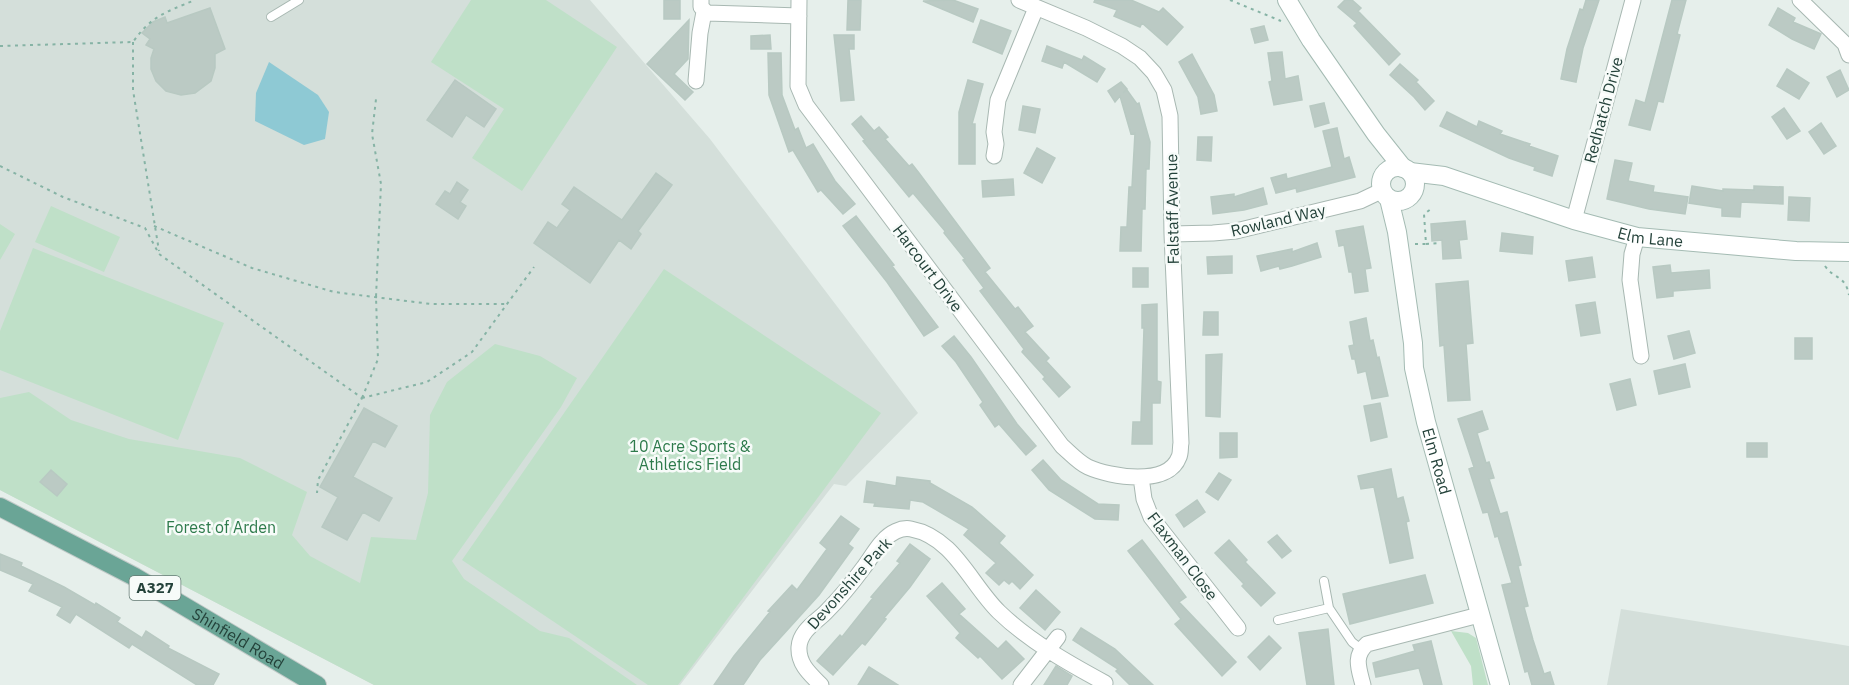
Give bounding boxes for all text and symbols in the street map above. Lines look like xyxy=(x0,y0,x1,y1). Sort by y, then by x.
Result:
street label: Redhatch Drive xyxy=(1579,54,1627,165)
street label: Falstaff Avenue xyxy=(1161,153,1183,264)
street label: Rowland Way xyxy=(1229,199,1327,241)
street label: Harcourt Drive xyxy=(889,220,967,316)
street label: Elm Lane xyxy=(1615,222,1684,251)
street label: Elm Road xyxy=(1418,425,1456,497)
park label: 10 Acre Sports & Athletics Field xyxy=(629,436,751,474)
street label: Flaxman Close xyxy=(1143,508,1223,604)
park label: Forest of Arden xyxy=(166,517,276,537)
street label: Devonshire Park xyxy=(802,532,896,633)
road number: A327 xyxy=(130,576,180,600)
street label: Shinfield Road xyxy=(188,603,288,673)

